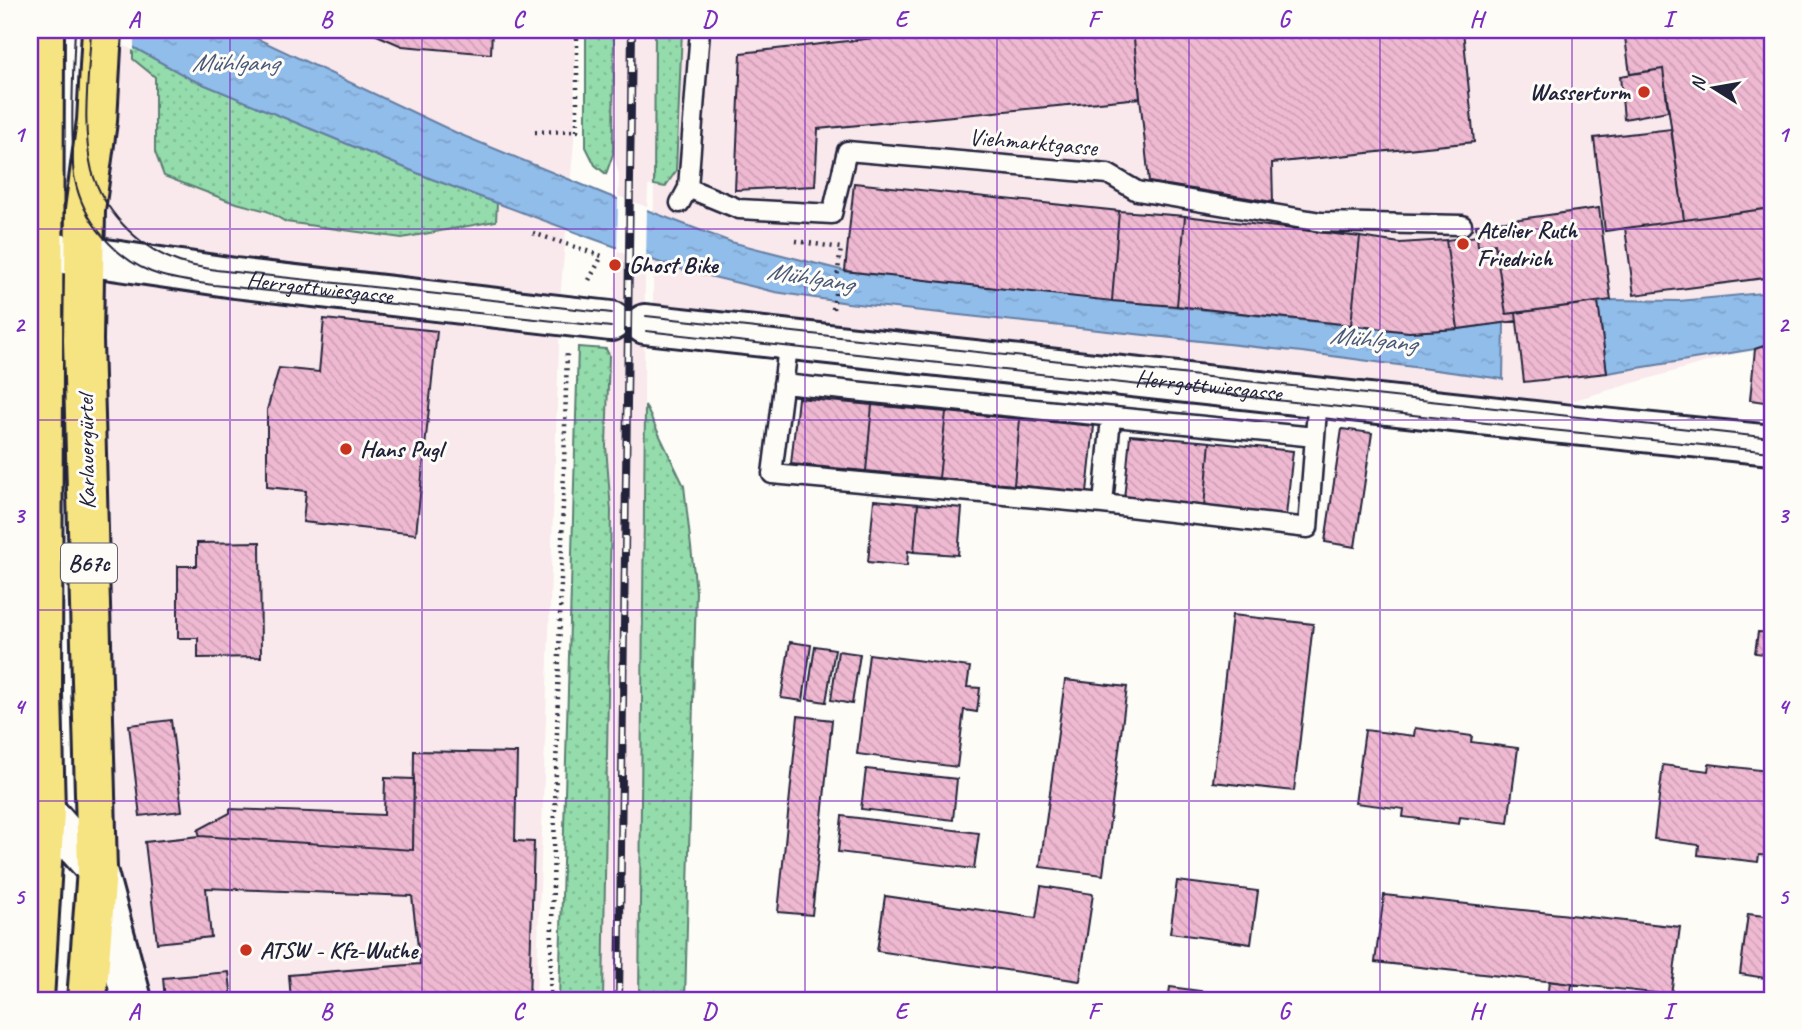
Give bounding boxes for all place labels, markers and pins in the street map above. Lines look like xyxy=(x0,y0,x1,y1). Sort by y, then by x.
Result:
place label: Wasserturm xyxy=(1529,77,1631,107)
marker: Wasserturm xyxy=(1636,84,1652,100)
place label: Atelier Ruth Friedrich xyxy=(1477,215,1578,273)
marker: Atelier Ruth Friedrich xyxy=(1455,236,1471,252)
place label: Ghost Bike xyxy=(629,250,719,280)
marker: Ghost Bike xyxy=(607,257,623,273)
place label: Hans Pugl xyxy=(360,434,447,464)
marker: Hans Pugl xyxy=(338,441,354,457)
place label: ATSW - Kfz-Wuthe xyxy=(260,935,419,965)
marker: ATSW - Kfz-Wuthe xyxy=(238,942,254,958)

